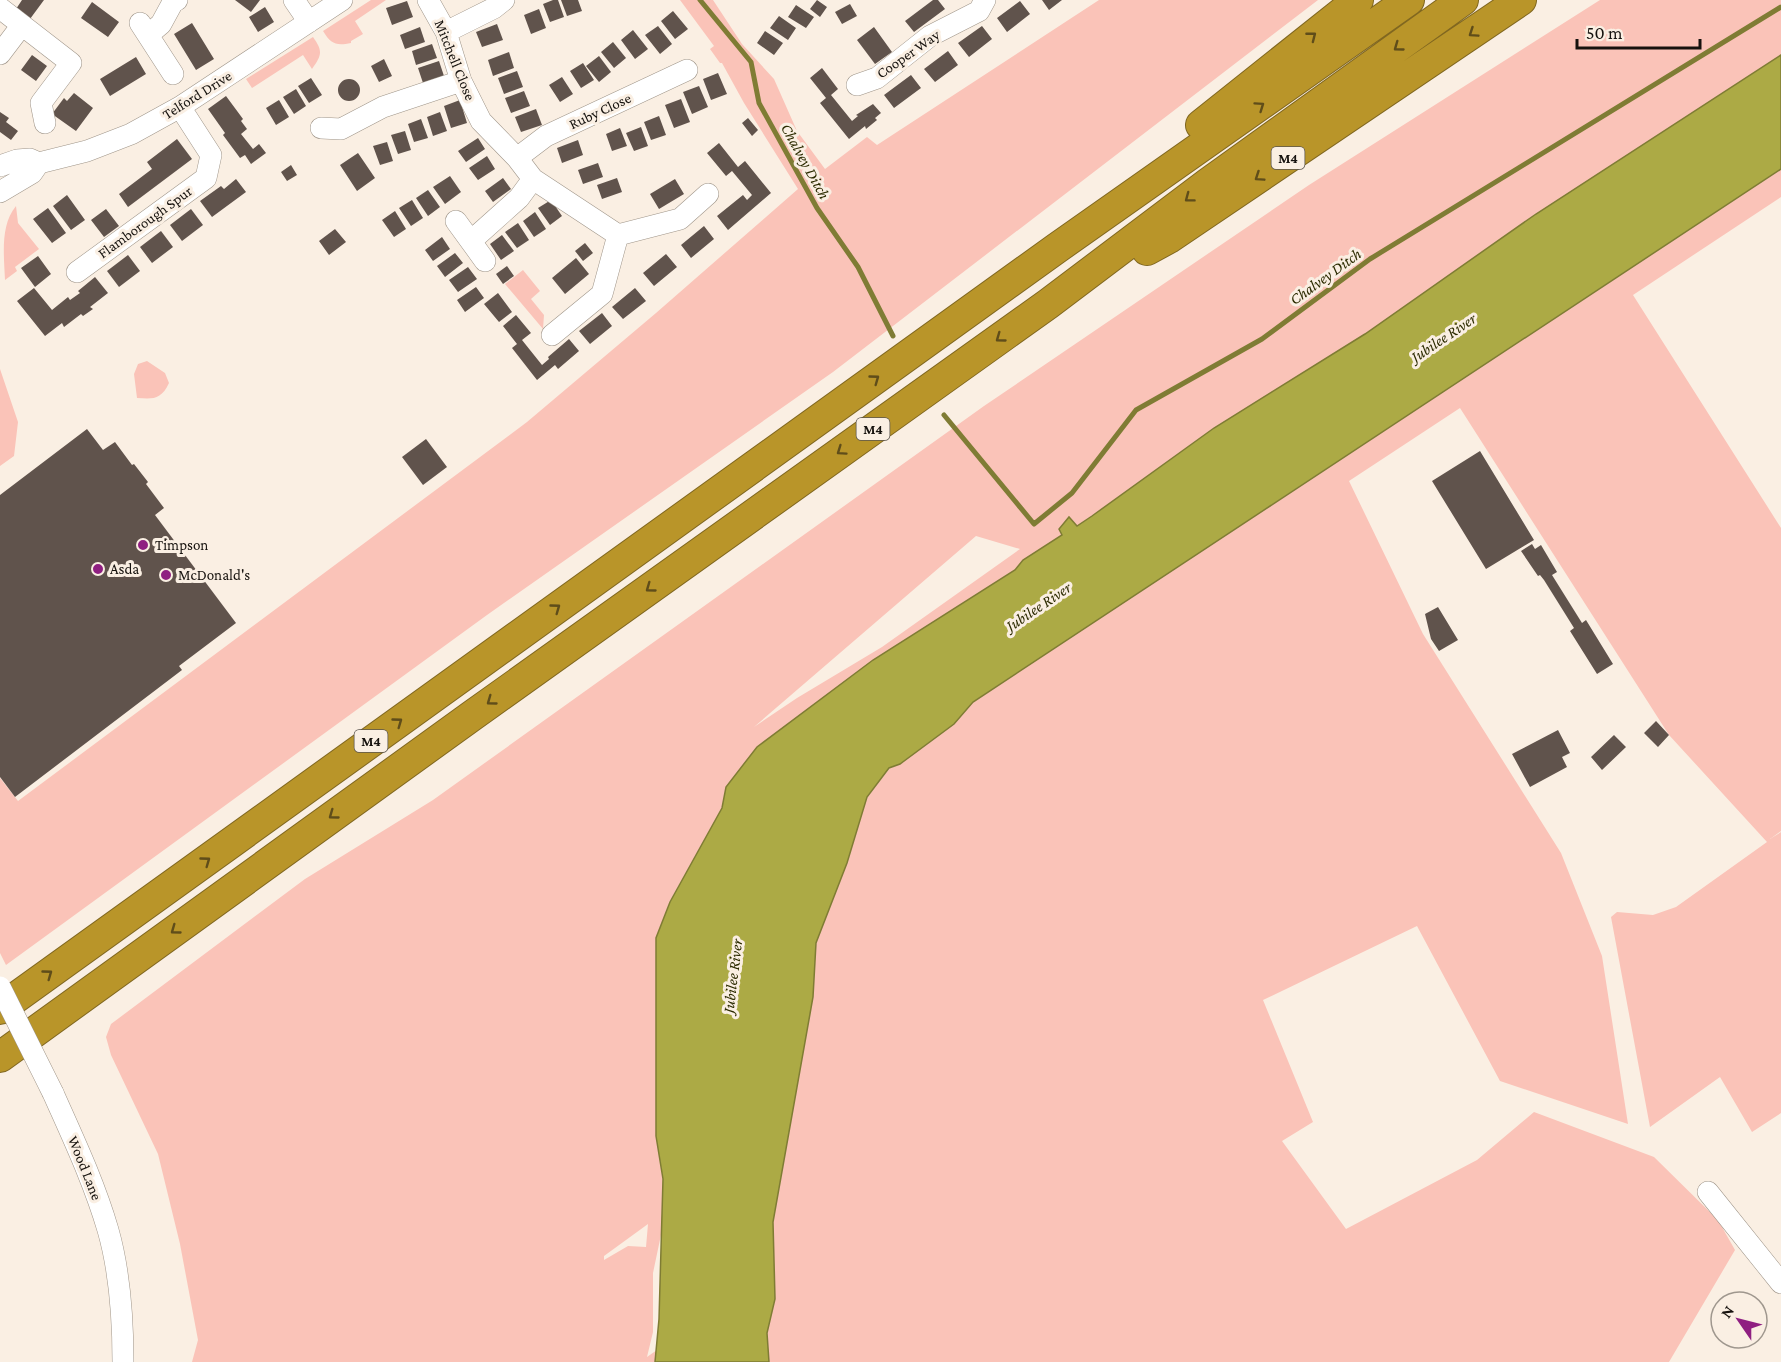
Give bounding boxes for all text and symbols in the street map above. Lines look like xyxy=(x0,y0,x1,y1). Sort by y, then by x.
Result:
scale bar xyxy=(1577,12,1700,50)
street label: Mitchell Close xyxy=(432,17,479,103)
text: 50 m xyxy=(1586,23,1623,43)
street label: Cooper Way xyxy=(873,26,943,82)
one-way arrow xyxy=(1469,26,1480,37)
one-way arrow xyxy=(1306,33,1317,44)
one-way arrow xyxy=(1394,39,1405,50)
street label: Telford Drive xyxy=(160,67,235,123)
street label: Ruby Close xyxy=(567,90,634,133)
one-way arrow xyxy=(1253,102,1264,113)
water label: Chalvey Ditch xyxy=(777,120,833,203)
road number: M4 xyxy=(1272,147,1304,169)
one-way arrow xyxy=(1255,170,1266,181)
street label: Flamborough Spur xyxy=(95,182,196,262)
one-way arrow xyxy=(1185,190,1196,201)
water label: Chalvey Ditch xyxy=(1286,245,1365,309)
water label: Jubilee River xyxy=(1405,309,1480,368)
one-way arrow xyxy=(996,331,1007,342)
one-way arrow xyxy=(868,375,879,386)
road number: M4 xyxy=(856,418,890,440)
one-way arrow xyxy=(837,444,848,455)
place label: Timpson xyxy=(155,537,208,554)
marker: Timpson xyxy=(136,538,150,552)
place label: Asda xyxy=(110,561,139,577)
marker: Asda xyxy=(91,562,105,576)
place label: McDonald's xyxy=(178,567,250,583)
marker: McDonald's xyxy=(159,568,173,582)
water label: Jubilee River xyxy=(1000,578,1075,637)
one-way arrow xyxy=(645,581,656,592)
one-way arrow xyxy=(550,604,561,615)
one-way arrow xyxy=(487,694,498,705)
one-way arrow xyxy=(391,718,402,729)
road number: M4 xyxy=(354,730,388,752)
one-way arrow xyxy=(329,808,340,819)
one-way arrow xyxy=(199,857,210,868)
one-way arrow xyxy=(171,922,182,933)
water label: Jubilee River xyxy=(719,938,747,1017)
one-way arrow xyxy=(41,971,52,982)
street label: Wood Lane xyxy=(65,1134,105,1203)
north arrow xyxy=(1709,1290,1769,1350)
text: N xyxy=(1717,1302,1737,1321)

